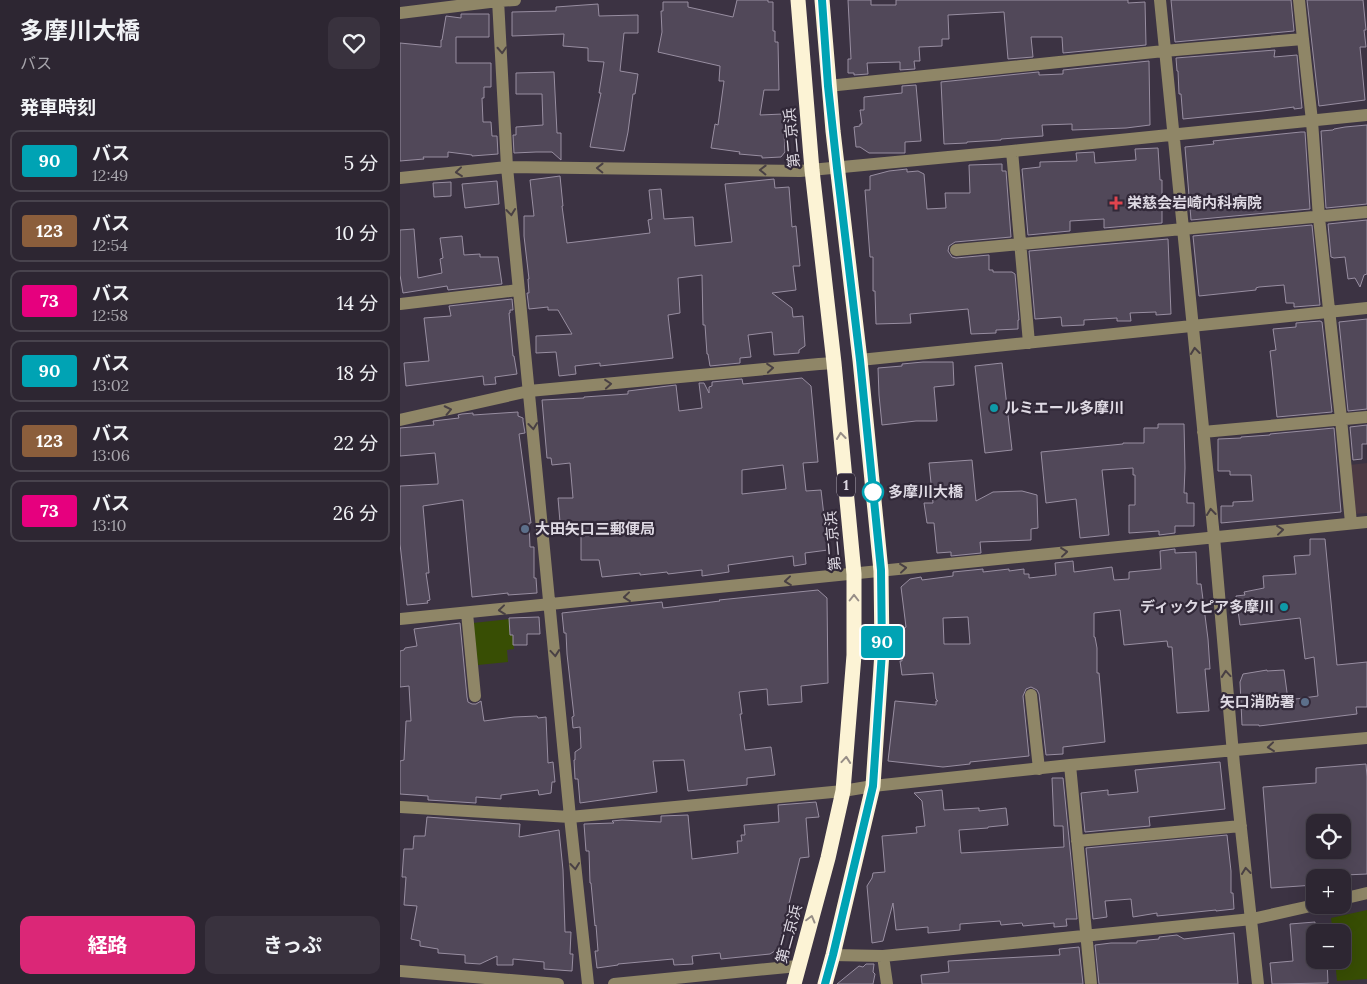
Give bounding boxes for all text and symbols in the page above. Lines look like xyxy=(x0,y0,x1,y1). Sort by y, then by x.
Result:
text: 多摩川大橋 xyxy=(20,15,140,46)
button: heart xyxy=(328,17,380,69)
one-way arrow xyxy=(496,46,507,54)
text: バス xyxy=(20,53,52,73)
text: 発車時刻 xyxy=(20,95,96,119)
street label: 第二京浜 xyxy=(779,107,804,169)
text: バス xyxy=(92,141,130,165)
text: 90 xyxy=(39,149,60,172)
text: 5 分 xyxy=(344,151,378,175)
one-way arrow xyxy=(596,163,604,174)
text: 12:49 xyxy=(92,165,128,185)
one-way arrow xyxy=(759,165,767,176)
one-way arrow xyxy=(454,166,462,177)
place label: 栄慈会岩崎内科病院 xyxy=(1127,193,1262,212)
marker: 栄慈会岩崎内科病院 xyxy=(1109,196,1123,210)
one-way arrow xyxy=(506,208,517,216)
text: バス xyxy=(92,211,130,235)
text: 123 xyxy=(36,219,63,242)
text: 10 分 xyxy=(335,221,378,245)
text: 12:54 xyxy=(92,235,128,255)
text: バス xyxy=(92,281,130,305)
text: 73 xyxy=(40,289,59,312)
text: 14 分 xyxy=(337,291,378,315)
text: 12:58 xyxy=(92,305,128,325)
one-way arrow xyxy=(1190,346,1201,354)
text: バス xyxy=(92,351,130,375)
text: 90 xyxy=(39,359,60,382)
text: 18 分 xyxy=(336,361,378,385)
one-way arrow xyxy=(766,363,774,374)
text: 13:02 xyxy=(92,375,129,395)
one-way arrow xyxy=(604,379,612,390)
place label: ルミエール多摩川 xyxy=(1004,398,1124,417)
marker: ルミエール多摩川 xyxy=(988,402,1000,414)
one-way arrow xyxy=(443,405,452,415)
text: バス xyxy=(92,421,130,445)
one-way arrow xyxy=(527,422,538,430)
text: 123 xyxy=(36,429,63,452)
text: 22 分 xyxy=(334,431,378,455)
one-way arrow xyxy=(836,432,847,440)
text: 13:06 xyxy=(92,445,130,465)
road number: 1 xyxy=(837,474,855,496)
marker: 多摩川大橋 xyxy=(862,481,884,503)
place label: 多摩川大橋 xyxy=(888,482,964,501)
text: バス xyxy=(92,491,130,515)
text: 73 xyxy=(40,499,59,522)
text: 26 分 xyxy=(333,501,378,525)
one-way arrow xyxy=(1206,508,1217,516)
street label: 第二京浜 xyxy=(820,510,845,572)
text: 13:10 xyxy=(92,515,127,535)
place label: 大田矢口三郵便局 xyxy=(535,519,655,538)
marker: 大田矢口三郵便局 xyxy=(519,523,531,535)
one-way arrow xyxy=(1276,525,1284,536)
one-way arrow xyxy=(1061,547,1069,558)
one-way arrow xyxy=(899,563,907,574)
one-way arrow xyxy=(784,575,792,586)
one-way arrow xyxy=(622,591,630,602)
one-way arrow xyxy=(849,594,859,602)
place label: ディックピア多摩川 xyxy=(1140,597,1274,616)
marker: ディックピア多摩川 xyxy=(1278,601,1290,613)
one-way arrow xyxy=(498,604,506,615)
line badge: 90 xyxy=(860,626,904,658)
text: 90 xyxy=(871,630,893,653)
one-way arrow xyxy=(549,650,560,658)
one-way arrow xyxy=(1221,670,1232,678)
place label: 矢口消防署 xyxy=(1220,692,1295,711)
marker: 矢口消防署 xyxy=(1299,696,1311,708)
one-way arrow xyxy=(1267,741,1275,752)
one-way arrow xyxy=(840,756,851,764)
map controls xyxy=(1306,814,1351,969)
button: locate xyxy=(1306,814,1351,859)
one-way arrow xyxy=(570,862,581,870)
one-way arrow xyxy=(1241,866,1252,874)
button: + xyxy=(1306,869,1351,914)
street label: 第二京浜 xyxy=(772,902,805,965)
one-way arrow xyxy=(805,914,816,923)
button: 経路 xyxy=(20,916,195,974)
button: きっぷ xyxy=(205,916,380,974)
button: − xyxy=(1306,924,1351,969)

